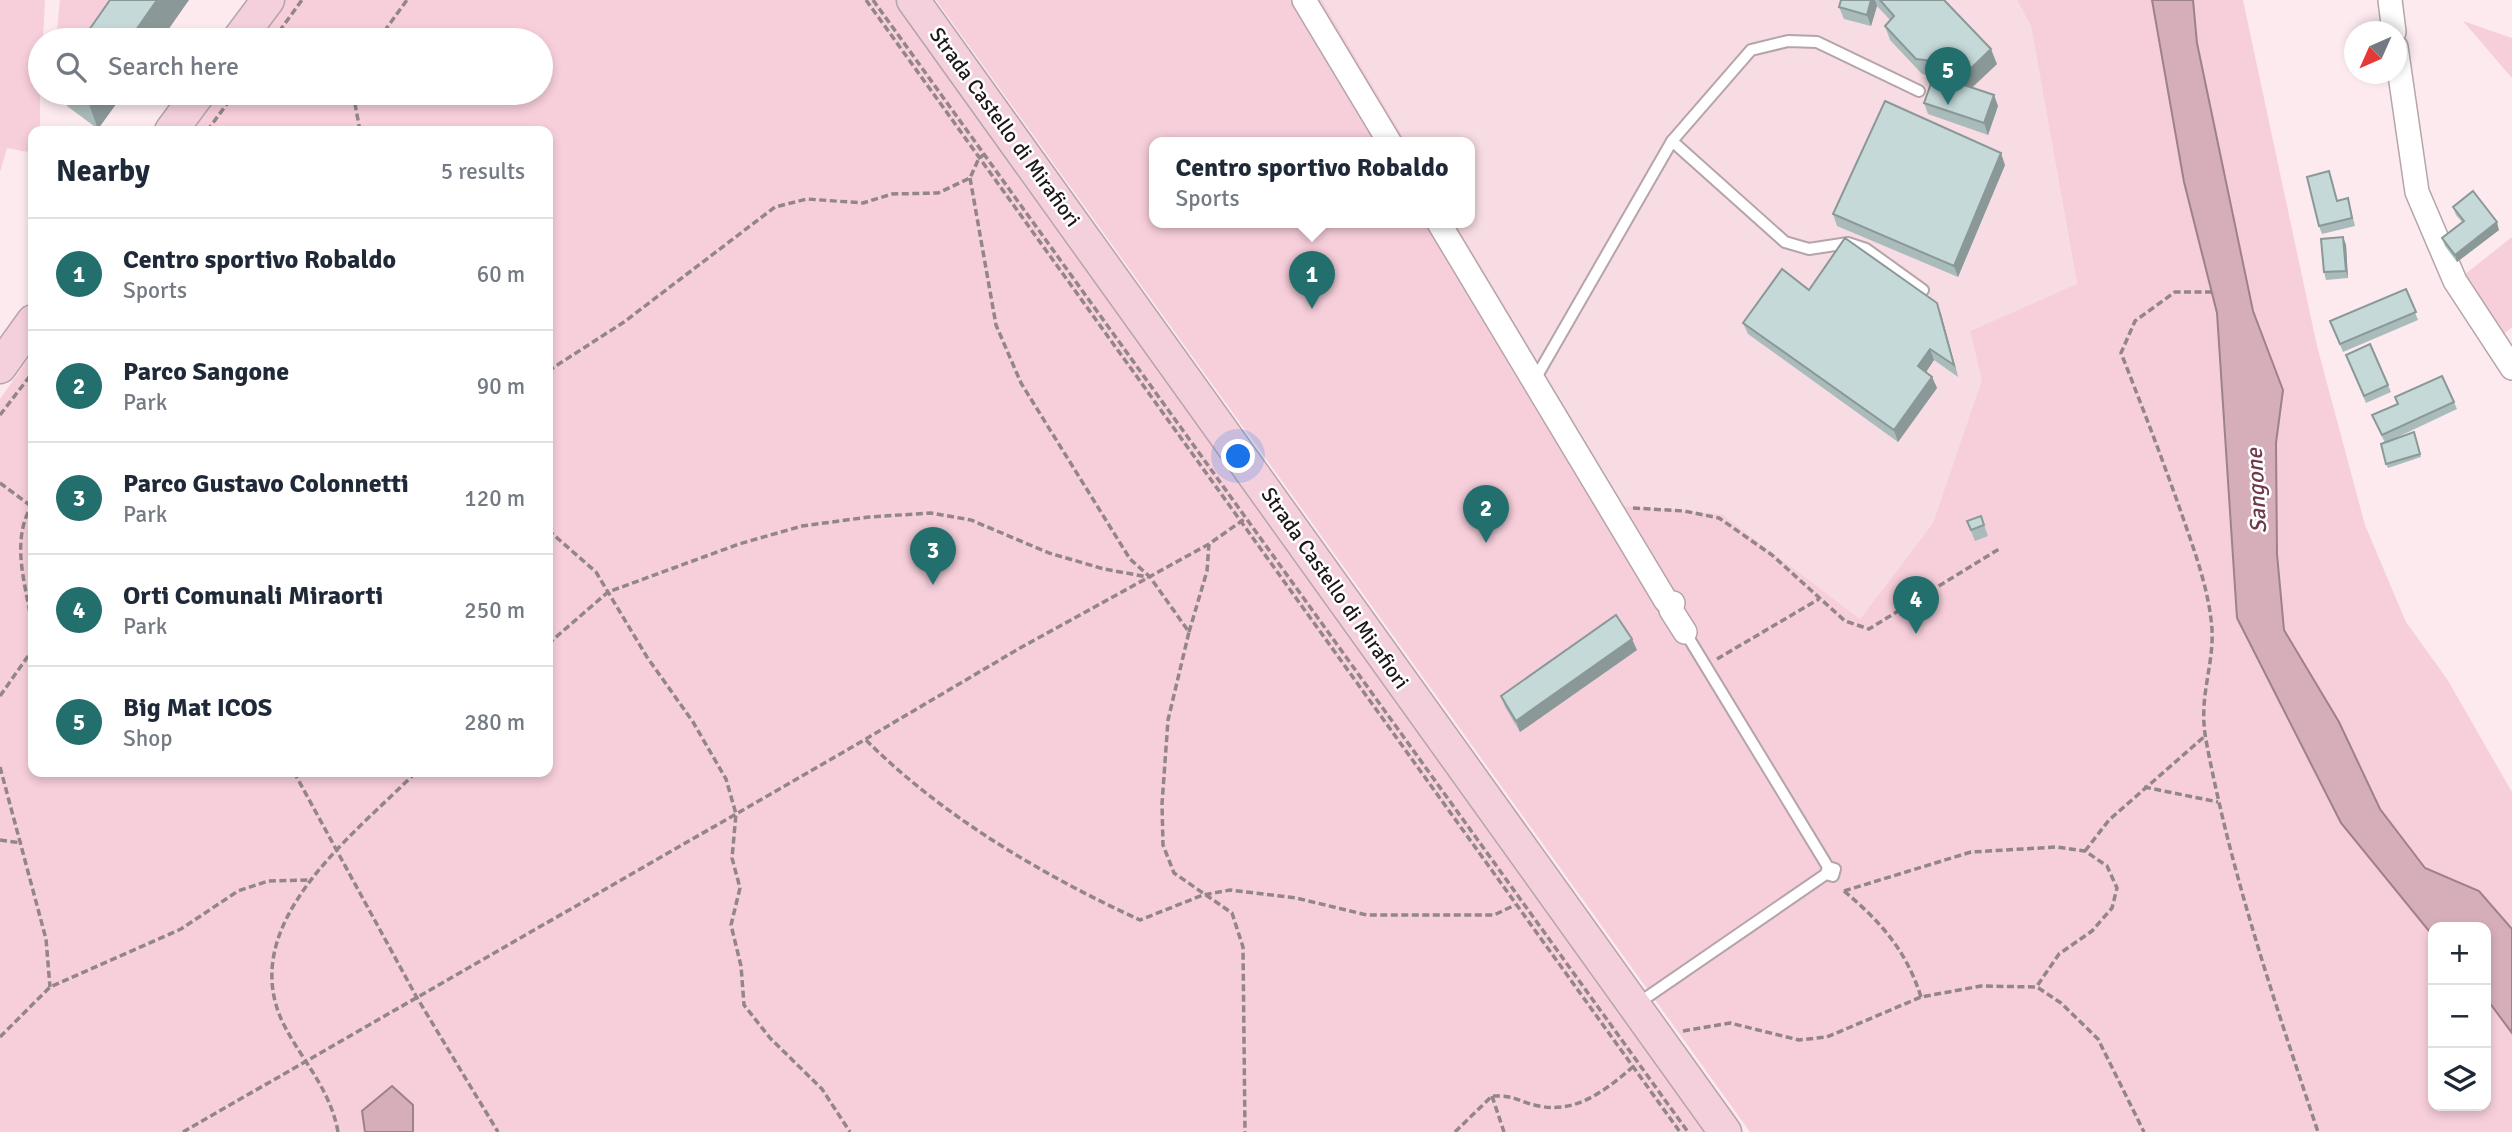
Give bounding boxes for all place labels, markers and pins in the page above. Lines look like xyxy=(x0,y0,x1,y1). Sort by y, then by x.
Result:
pin: 5 xyxy=(1925,47,1971,105)
pin: 1 xyxy=(1289,251,1335,309)
pin: 2 xyxy=(1463,485,1509,543)
pin: 3 xyxy=(910,527,956,585)
pin: 4 xyxy=(1893,576,1939,634)

